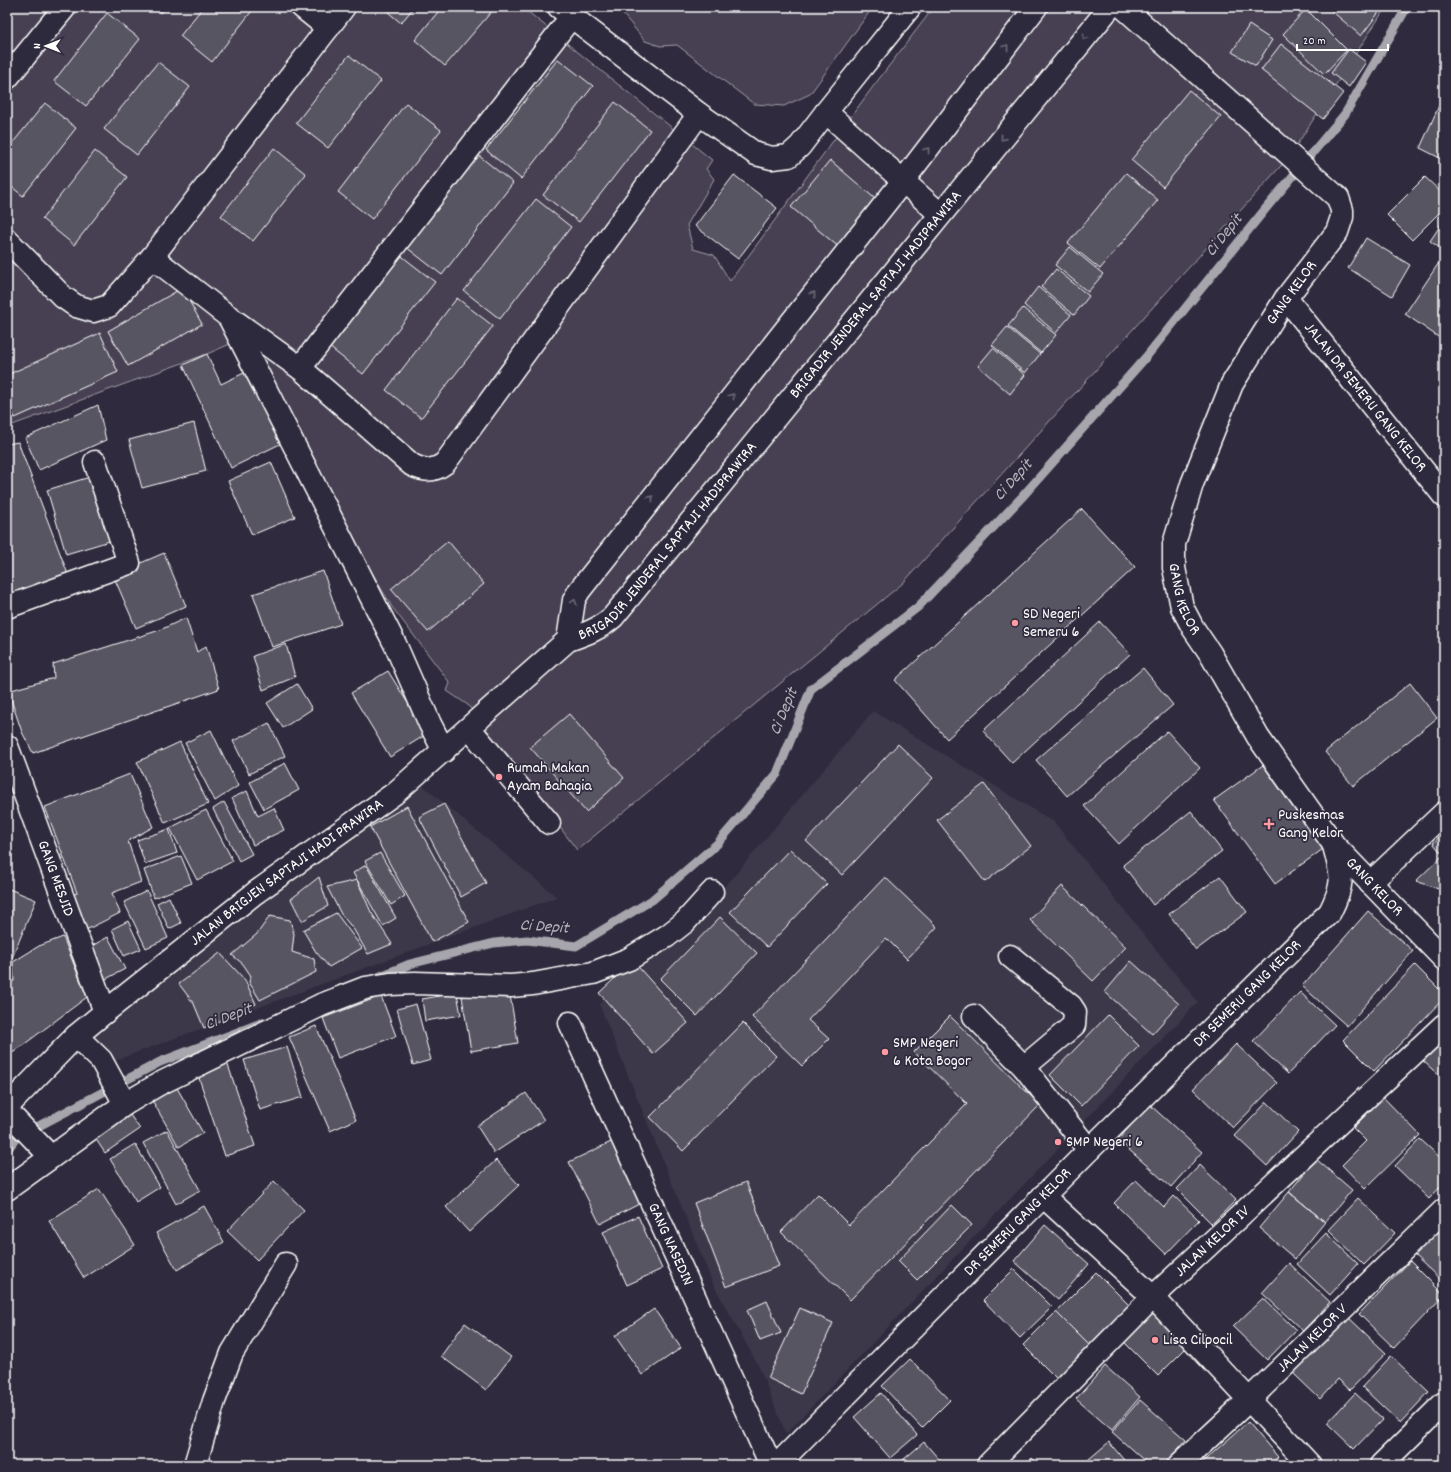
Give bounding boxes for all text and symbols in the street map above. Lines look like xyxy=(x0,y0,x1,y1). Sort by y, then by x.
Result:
north arrow xyxy=(26,26,66,66)
scale bar xyxy=(1297,26,1388,52)
one-way arrow xyxy=(1083,33,1090,40)
text: 20 m xyxy=(1303,33,1326,50)
text: N xyxy=(30,43,46,49)
one-way arrow xyxy=(1001,44,1008,51)
one-way arrow xyxy=(1001,133,1008,140)
one-way arrow xyxy=(922,147,929,154)
street label: BRIGADIR JENDERAL SAPTAJI HADIPRAWIRA xyxy=(784,185,968,404)
water label: Ci Depit xyxy=(1200,208,1251,263)
street label: GANG KELOR xyxy=(1261,256,1323,330)
one-way arrow xyxy=(808,292,815,299)
street label: JALAN DR SEMERU GANG KELOR xyxy=(1298,317,1432,477)
one-way arrow xyxy=(727,394,734,401)
street label: BRIGADIR JENDERAL SAPTAJI HADIPRAWIRA xyxy=(575,436,763,647)
water label: Ci Depit xyxy=(989,454,1040,507)
one-way arrow xyxy=(647,496,654,503)
street label: GANG KELOR xyxy=(1163,563,1206,640)
one-way arrow xyxy=(569,599,578,606)
place label: SD Negeri Semeru 6 xyxy=(1023,603,1080,644)
marker: SD Negeri Semeru 6 xyxy=(1010,618,1020,628)
water label: Ci Depit xyxy=(764,683,806,739)
place label: Rumah Makan Ayam Bahagia xyxy=(507,757,592,798)
marker: Rumah Makan Ayam Bahagia xyxy=(494,772,504,782)
street label: JALAN BRIGJEN SAPTAJI HADI PRAWIRA xyxy=(185,793,389,952)
place label: Puskesmas Gang Kelor xyxy=(1278,804,1345,845)
marker: Puskesmas Gang Kelor xyxy=(1263,818,1275,830)
street label: GANG MESJID xyxy=(31,837,80,919)
street label: GANG KELOR xyxy=(1340,852,1409,922)
water label: Ci Depit xyxy=(519,914,571,942)
street label: DR SEMERU GANG KELOR xyxy=(1188,934,1307,1053)
water label: Ci Depit xyxy=(202,997,258,1038)
place label: SMP Negeri 6 Kota Bogor xyxy=(893,1032,971,1073)
marker: SMP Negeri 6 Kota Bogor xyxy=(880,1047,890,1057)
place label: SMP Negeri 6 xyxy=(1066,1131,1143,1154)
marker: SMP Negeri 6 xyxy=(1053,1137,1063,1147)
street label: DR SEMERU GANG KELOR xyxy=(959,1162,1077,1281)
street label: GANG NASEDIN xyxy=(642,1199,699,1289)
street label: JALAN KELOR IV xyxy=(1170,1200,1256,1283)
street label: JALAN KELOR V xyxy=(1272,1298,1353,1378)
place label: Lisa Cilpocil xyxy=(1163,1329,1233,1352)
marker: Lisa Cilpocil xyxy=(1150,1335,1160,1345)

